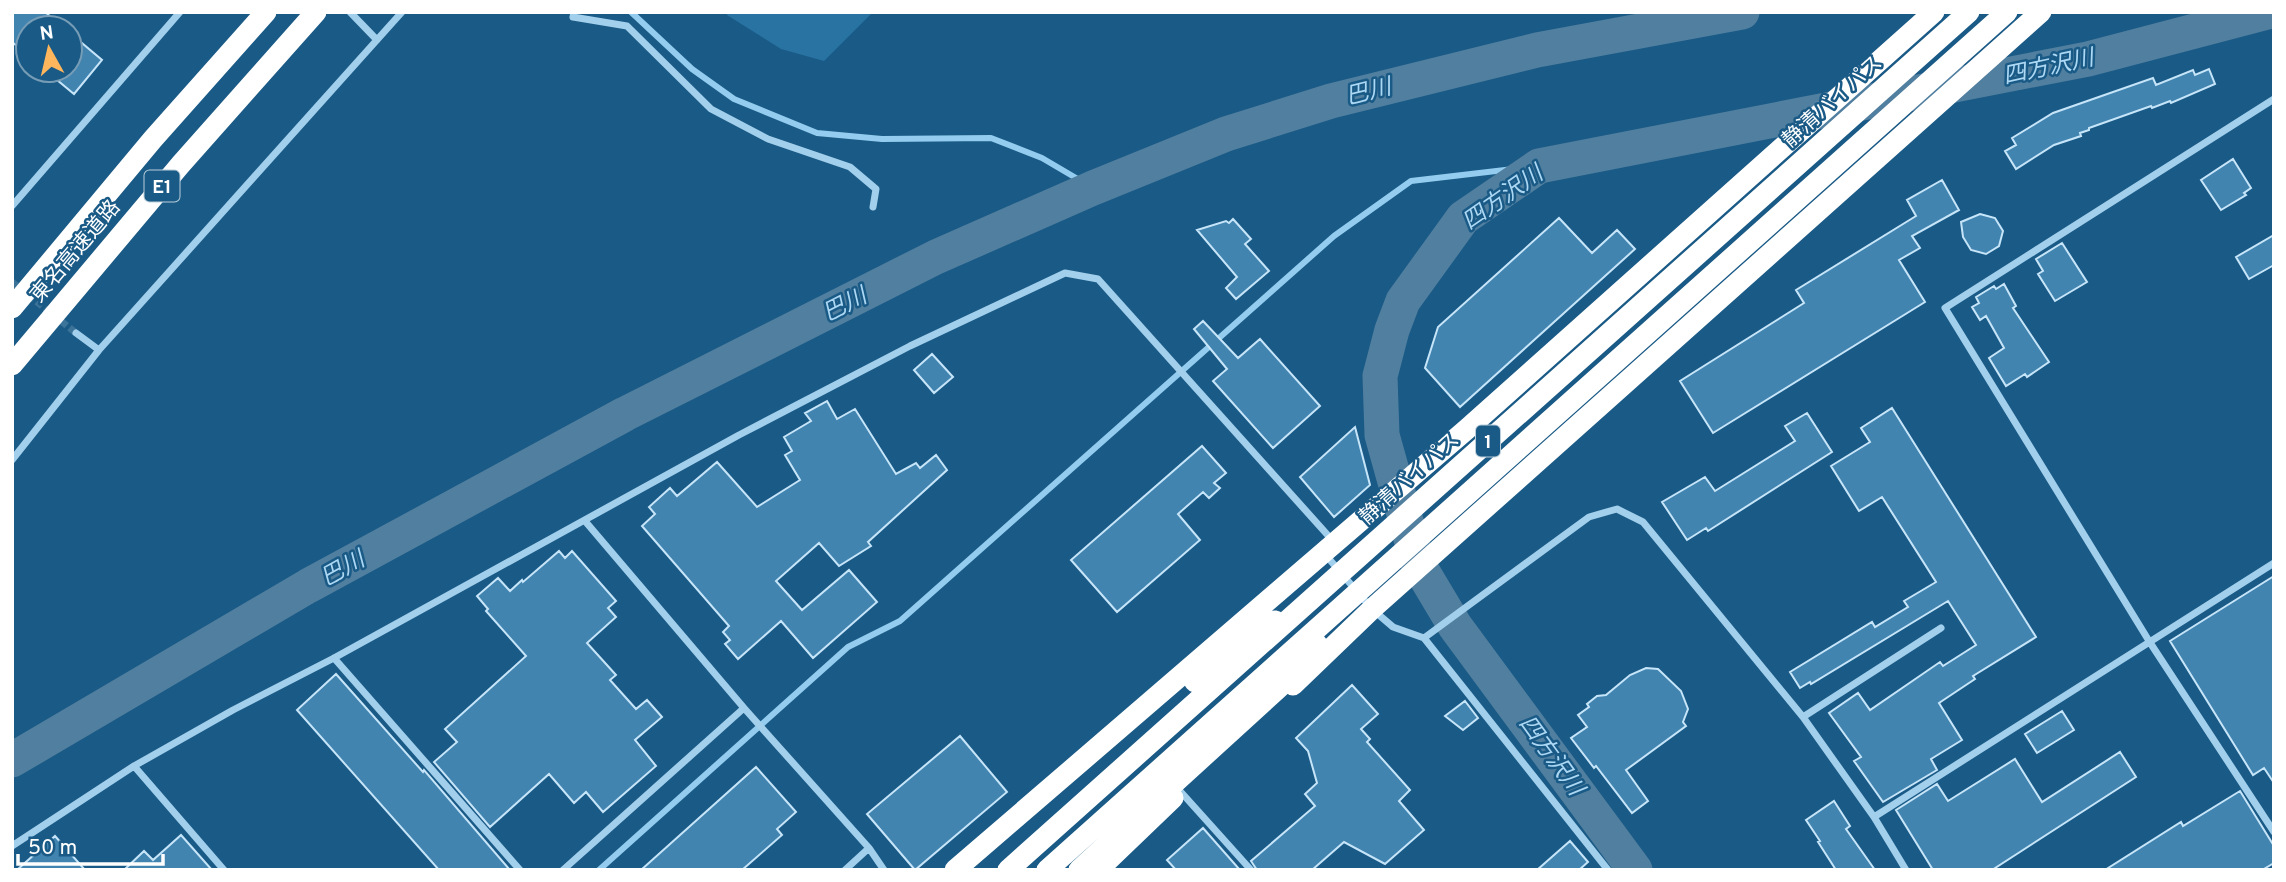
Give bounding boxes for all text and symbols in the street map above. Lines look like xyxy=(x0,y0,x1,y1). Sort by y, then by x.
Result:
north arrow xyxy=(14,14,84,84)
text: N xyxy=(38,21,55,47)
water label: 四方沢川 xyxy=(2001,44,2099,92)
street label: 静清バイパス xyxy=(1777,50,1889,154)
water label: 巴川 xyxy=(1343,73,1397,113)
water label: 四方沢川 xyxy=(1457,159,1552,237)
road number: E1 xyxy=(144,170,180,202)
street label: 東名高速道路 xyxy=(25,195,127,309)
water label: 巴川 xyxy=(818,282,875,330)
road number: 1 xyxy=(1476,426,1500,456)
street label: 静清バイパス xyxy=(1354,427,1466,531)
water label: 巴川 xyxy=(316,545,373,594)
water label: 四方沢川 xyxy=(1511,711,1591,805)
scale bar xyxy=(18,822,163,866)
text: 50 m xyxy=(28,835,77,862)

